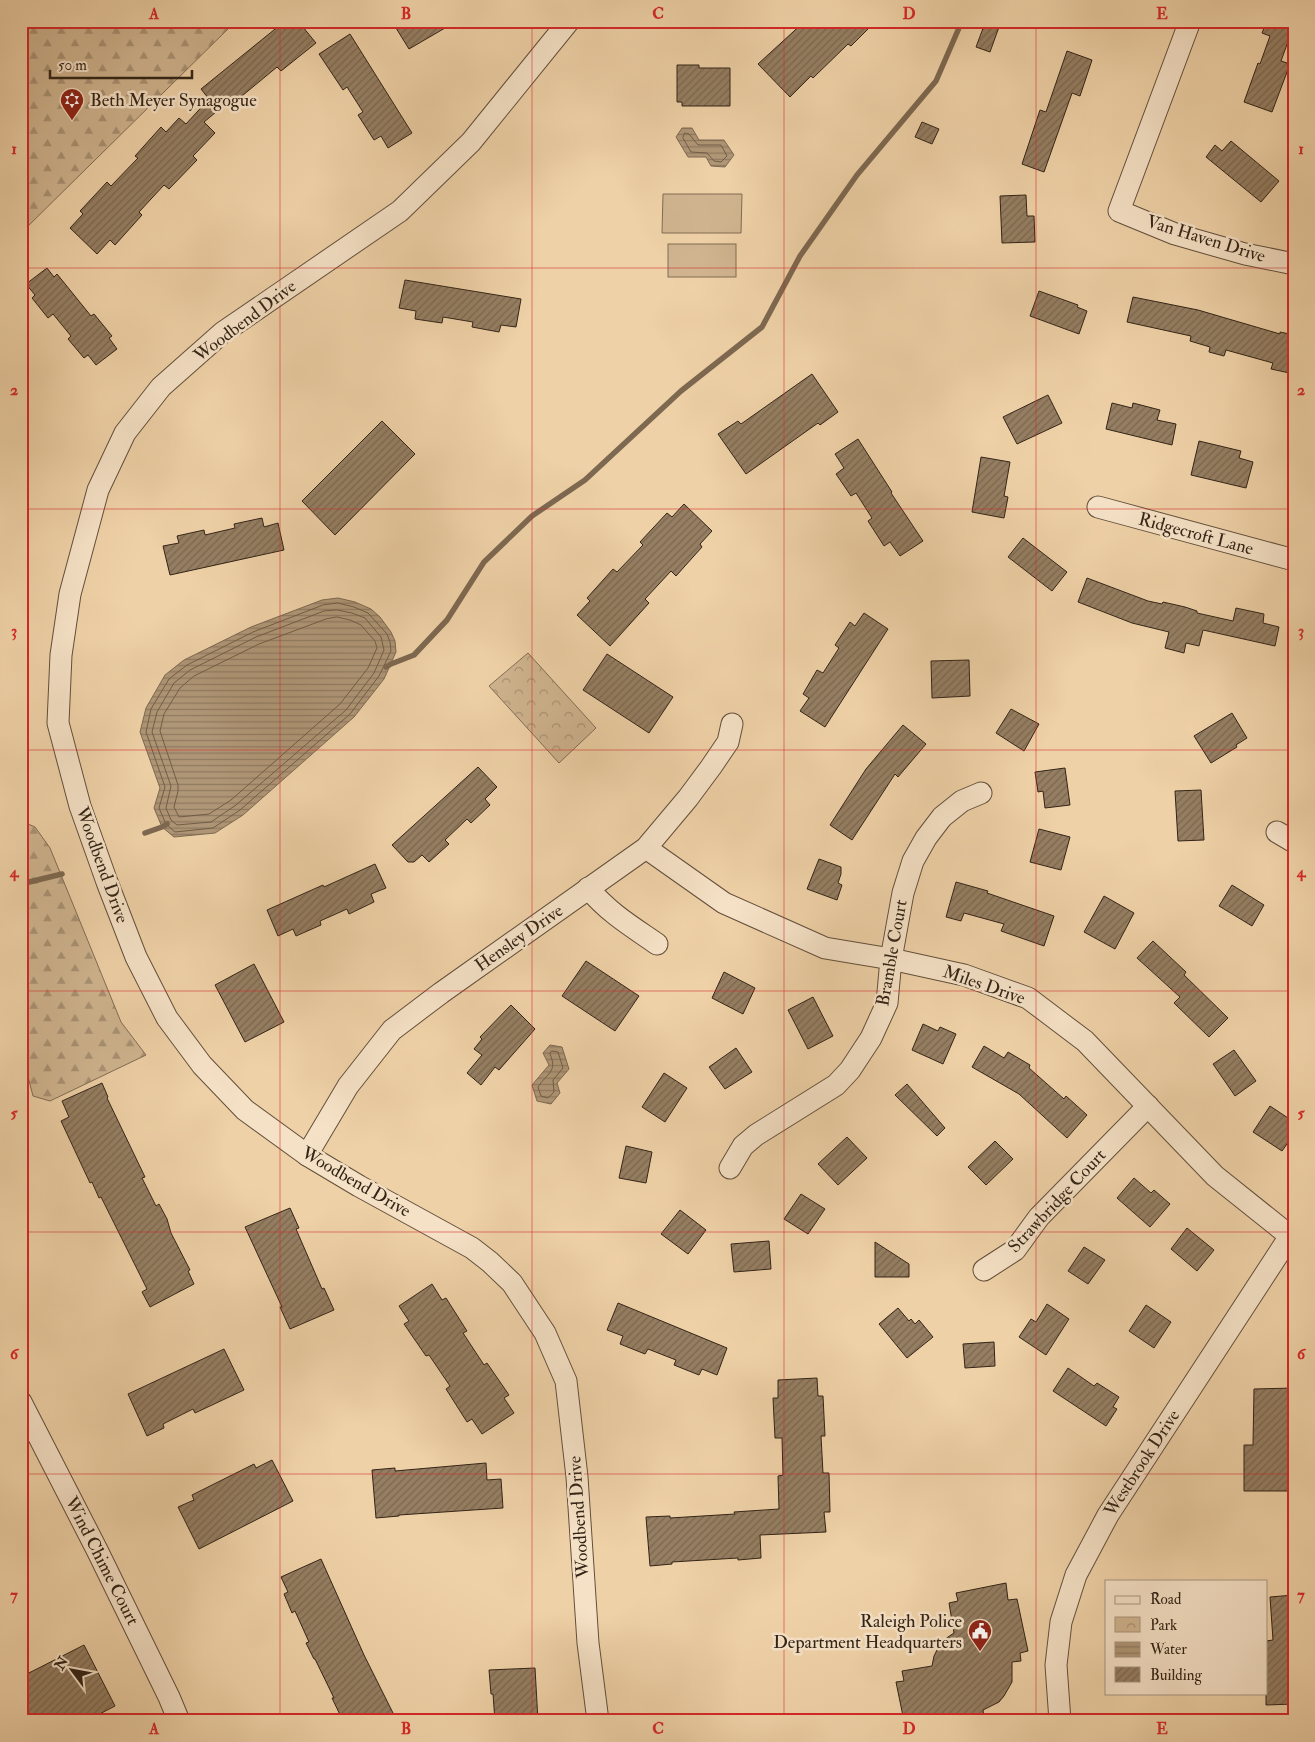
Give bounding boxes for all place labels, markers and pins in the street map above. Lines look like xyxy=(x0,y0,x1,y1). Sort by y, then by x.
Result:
synagogue icon: Beth Meyer Synagogue xyxy=(59,87,85,121)
place label: Beth Meyer Synagogue xyxy=(90,89,257,112)
place label: Raleigh Police Department Headquarters xyxy=(773,1610,962,1654)
public building icon: Raleigh Police Department Headquarters xyxy=(967,1618,993,1652)

